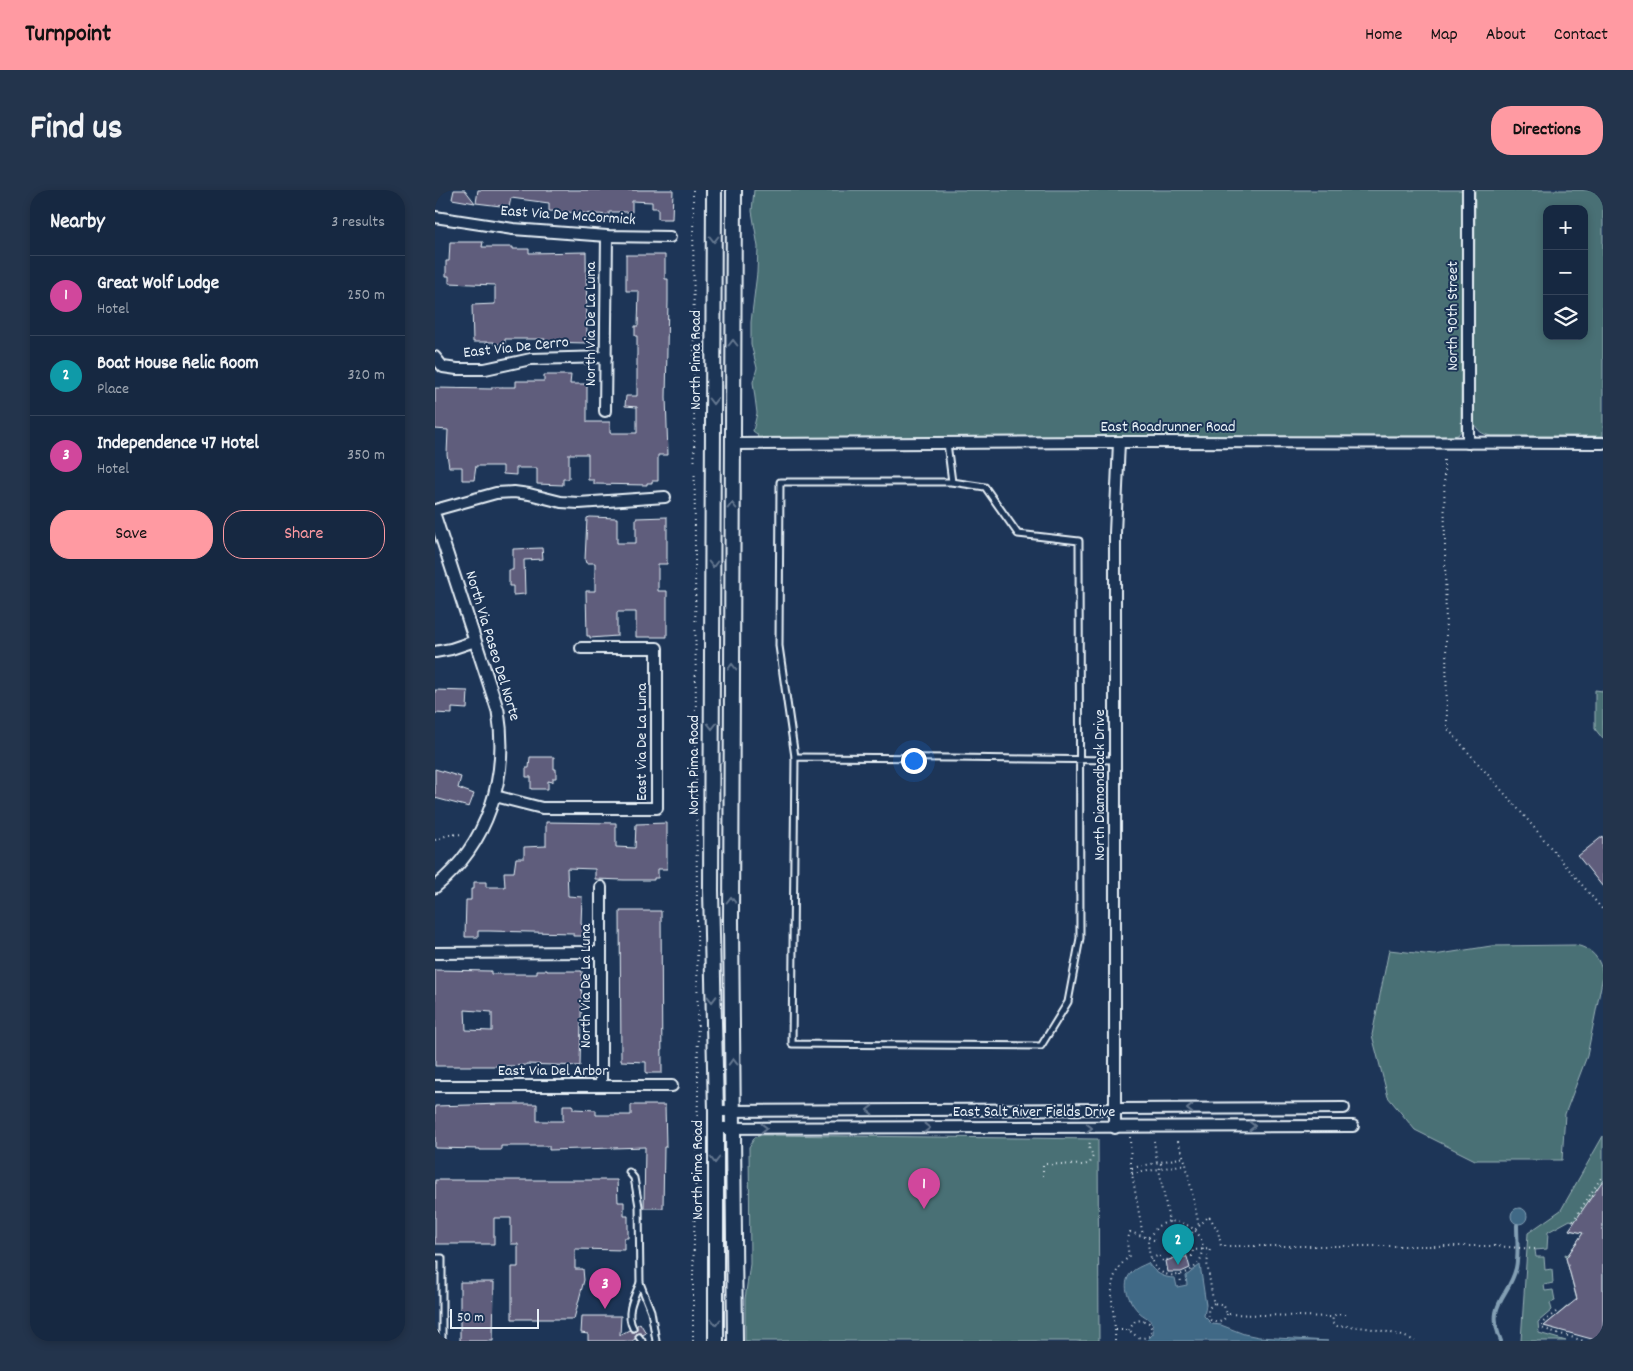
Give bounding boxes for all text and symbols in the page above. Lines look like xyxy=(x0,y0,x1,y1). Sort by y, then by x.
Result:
text: Turnpoint xyxy=(25,18,111,52)
text: Home xyxy=(1365,23,1402,48)
text: Map xyxy=(1430,23,1458,48)
text: About xyxy=(1486,23,1526,48)
text: Contact xyxy=(1554,23,1608,48)
text: Find us xyxy=(30,105,122,155)
button: Directions xyxy=(1491,106,1603,155)
street label: East Via De McCormick xyxy=(500,200,636,232)
map controls xyxy=(1543,205,1588,340)
button: + xyxy=(1543,205,1588,250)
text: Nearby xyxy=(50,208,105,238)
text: 3 results xyxy=(331,211,385,234)
one-way arrow xyxy=(709,235,719,243)
button: − xyxy=(1543,250,1588,295)
street label: North Via De La Luna xyxy=(580,261,603,386)
street label: North 90th Street xyxy=(1442,261,1465,371)
text: Great Wolf Lodge xyxy=(97,271,219,298)
text: 1 xyxy=(64,284,68,307)
text: 250 m xyxy=(347,284,385,307)
button: layers xyxy=(1543,295,1588,340)
text: Hotel xyxy=(97,298,129,321)
street label: North Pima Road xyxy=(685,310,708,410)
street label: East Via De Cerro xyxy=(462,331,570,365)
one-way arrow xyxy=(728,339,738,346)
text: Boat House Relic Room xyxy=(97,351,259,378)
text: 2 xyxy=(63,364,70,387)
text: 320 m xyxy=(348,364,385,387)
text: Place xyxy=(97,378,129,401)
one-way arrow xyxy=(708,397,719,405)
street label: East Roadrunner Road xyxy=(1100,416,1236,439)
text: Independence 47 Hotel xyxy=(97,431,259,458)
text: 3 xyxy=(62,444,70,467)
text: 350 m xyxy=(347,444,385,467)
text: Hotel xyxy=(97,458,129,481)
one-way arrow xyxy=(727,502,737,510)
button: Save xyxy=(50,510,213,559)
button: Share xyxy=(223,510,385,559)
one-way arrow xyxy=(708,560,718,568)
street label: North Via Paseo Del Norte xyxy=(458,568,526,724)
one-way arrow xyxy=(727,663,737,670)
street label: East Via De La Luna xyxy=(631,683,654,801)
street label: North Diamondback Drive xyxy=(1089,709,1112,861)
street label: North Pima Road xyxy=(683,715,706,815)
one-way arrow xyxy=(707,722,717,730)
your location xyxy=(901,748,927,774)
one-way arrow xyxy=(726,895,736,903)
street label: North Via De La Luna xyxy=(575,923,598,1048)
one-way arrow xyxy=(707,995,718,1003)
one-way arrow xyxy=(728,1058,738,1066)
street label: East Via Del Arbor xyxy=(498,1060,608,1083)
street label: East Salt River Fields Drive xyxy=(953,1101,1115,1124)
one-way arrow xyxy=(1186,1104,1194,1114)
one-way arrow xyxy=(866,1105,874,1115)
street label: North Pima Road xyxy=(687,1120,710,1220)
one-way arrow xyxy=(1248,1121,1256,1132)
one-way arrow xyxy=(923,1122,931,1133)
one-way arrow xyxy=(761,1123,769,1133)
one-way arrow xyxy=(1086,1123,1094,1133)
one-way arrow xyxy=(710,1156,720,1164)
pin: 1 xyxy=(908,1168,940,1209)
pin: 2 xyxy=(1162,1224,1194,1265)
pin: 3 xyxy=(589,1268,621,1309)
scale bar xyxy=(450,1306,539,1329)
text: 50 m xyxy=(457,1308,484,1328)
one-way arrow xyxy=(711,1318,721,1326)

